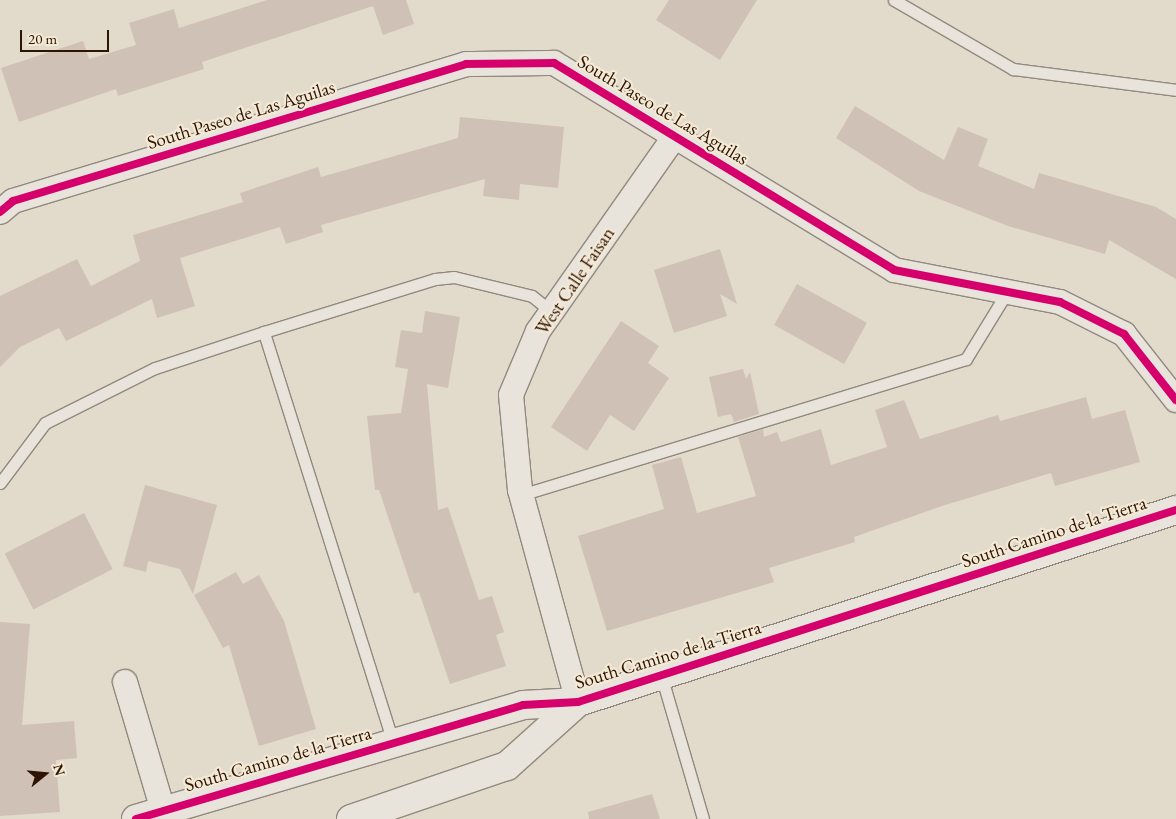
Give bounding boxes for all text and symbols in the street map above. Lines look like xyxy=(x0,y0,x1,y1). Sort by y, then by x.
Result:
scale bar xyxy=(22,20,111,52)
text: 20 m xyxy=(28,29,57,48)
street label: South Paseo de Las Aguilas xyxy=(573,50,753,170)
street label: South Paseo de Las Aguilas xyxy=(144,76,338,154)
street label: West Calle Faisan xyxy=(530,223,620,339)
street label: South Camino de la Tierra xyxy=(959,491,1149,573)
street label: South Camino de la Tierra xyxy=(572,616,764,694)
street label: South Camino de la Tierra xyxy=(182,721,374,797)
north arrow xyxy=(20,749,70,799)
text: N xyxy=(49,762,70,778)

